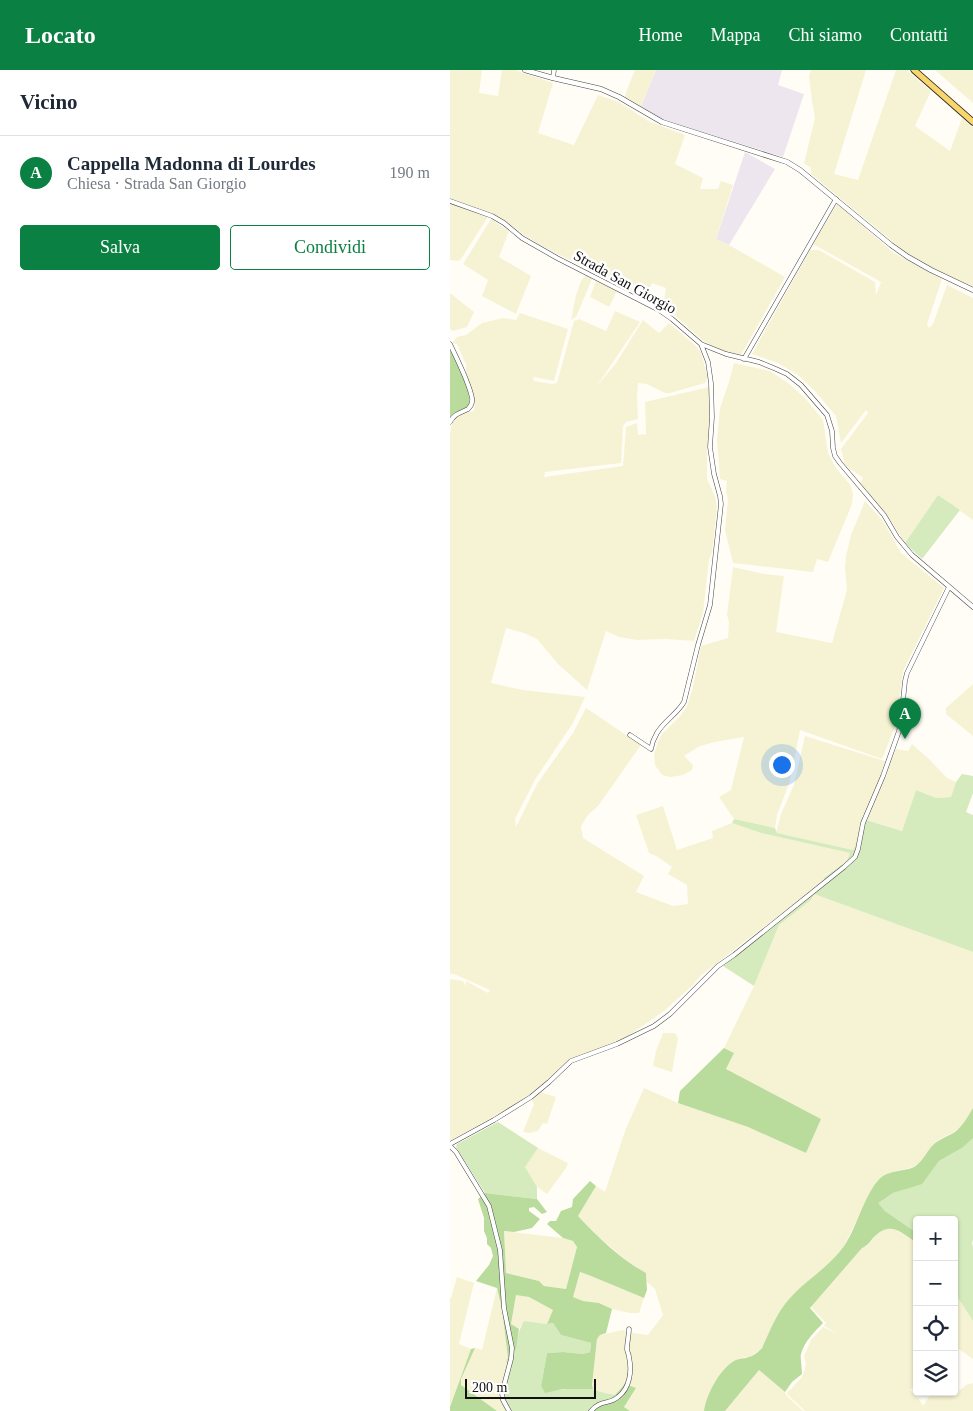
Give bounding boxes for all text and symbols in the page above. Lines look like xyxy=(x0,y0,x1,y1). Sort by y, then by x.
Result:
text: Locato xyxy=(25,22,96,48)
text: Home xyxy=(639,25,683,45)
text: Mappa xyxy=(711,25,760,45)
text: Chi siamo xyxy=(788,25,862,45)
text: Contatti xyxy=(890,25,948,45)
text: Vicino xyxy=(20,90,78,114)
text: Cappella Madonna di Lourdes xyxy=(67,153,316,174)
text: A xyxy=(30,164,42,181)
text: 190 m xyxy=(390,164,430,181)
text: Chiesa · Strada San Giorgio xyxy=(67,175,246,192)
button: Salva xyxy=(20,225,220,270)
button: Condividi xyxy=(230,225,430,270)
street label: Strada San Giorgio xyxy=(571,247,679,317)
pin: A xyxy=(889,698,921,739)
your location xyxy=(769,752,795,778)
map controls xyxy=(913,1216,958,1396)
button: + xyxy=(913,1216,958,1261)
button: − xyxy=(913,1261,958,1306)
button: locate xyxy=(913,1306,958,1351)
button: layers xyxy=(913,1351,958,1396)
scale bar xyxy=(465,1376,596,1399)
text: 200 m xyxy=(472,1380,507,1395)

